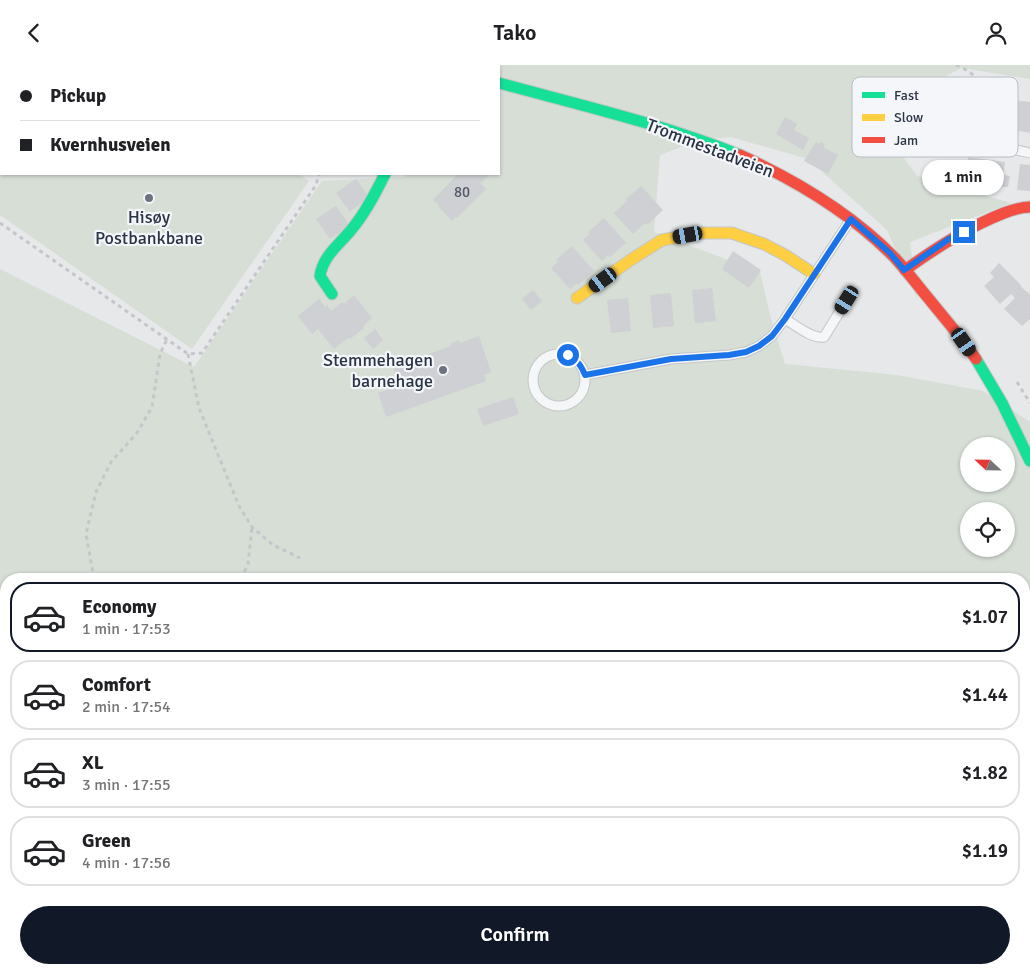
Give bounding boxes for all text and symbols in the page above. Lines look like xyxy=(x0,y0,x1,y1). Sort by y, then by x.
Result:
icon: back xyxy=(20,19,48,47)
text: Tako xyxy=(494,19,537,46)
icon: person xyxy=(982,19,1010,47)
legend xyxy=(852,77,1018,157)
text: Pickup xyxy=(50,84,106,108)
text: Fast xyxy=(894,87,919,104)
text: Slow xyxy=(894,109,923,126)
street label: Trommestadveien xyxy=(643,114,777,182)
text: Jam xyxy=(894,132,918,149)
text: Kvernhusveien xyxy=(50,133,171,157)
callout: 1 min xyxy=(923,159,1005,195)
text: 1 min xyxy=(944,167,982,187)
house number: 80 xyxy=(454,183,470,201)
marker: Hisøy Postbankbane xyxy=(143,192,155,204)
place label: Hisøy Postbankbane xyxy=(95,206,203,249)
route end xyxy=(953,221,975,243)
car xyxy=(671,225,704,245)
car xyxy=(586,265,619,295)
car xyxy=(832,283,861,317)
car xyxy=(949,325,978,359)
route start xyxy=(557,344,579,366)
place label: Stemmehagen barnehage xyxy=(323,349,433,392)
marker: Stemmehagen barnehage xyxy=(437,364,449,376)
north arrow xyxy=(960,437,1015,493)
map controls xyxy=(960,437,1015,557)
button: locate xyxy=(960,502,1015,557)
icon: car xyxy=(22,595,67,640)
text: Economy xyxy=(82,595,156,619)
text: $1.07 xyxy=(962,605,1008,629)
text: 1 min · 17:53 xyxy=(82,619,171,639)
icon: car xyxy=(22,673,67,718)
text: Comfort xyxy=(82,673,151,697)
text: $1.44 xyxy=(962,683,1008,707)
text: 2 min · 17:54 xyxy=(82,697,171,717)
icon: car xyxy=(22,751,67,796)
text: XL xyxy=(82,751,104,775)
text: $1.82 xyxy=(962,761,1008,785)
text: 3 min · 17:55 xyxy=(82,775,171,795)
icon: car xyxy=(22,829,67,874)
text: Green xyxy=(82,829,131,853)
text: $1.19 xyxy=(962,839,1008,863)
text: 4 min · 17:56 xyxy=(82,853,171,873)
button: Confirm xyxy=(20,906,1010,964)

